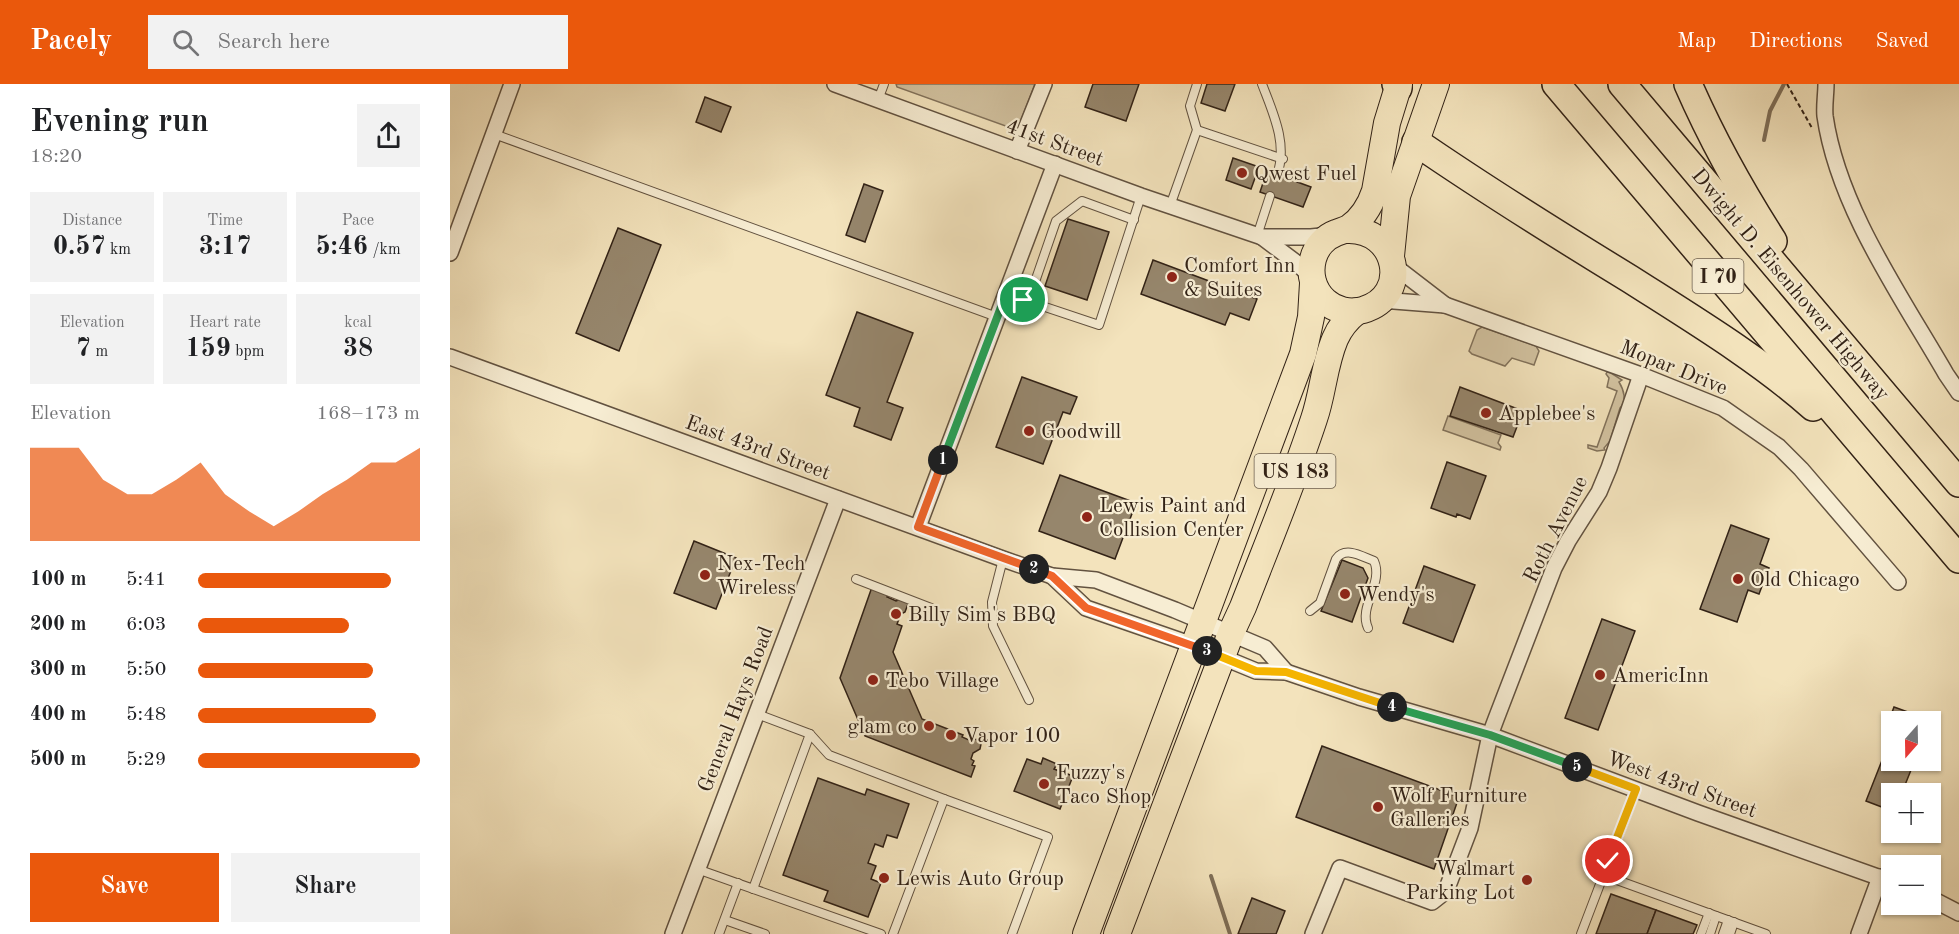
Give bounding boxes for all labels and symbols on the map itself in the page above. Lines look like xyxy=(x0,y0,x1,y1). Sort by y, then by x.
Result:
street label: 41st Street xyxy=(1003,116,1106,171)
place label: Qwest Fuel xyxy=(1254,164,1357,185)
street label: Dwight D. Eisenhower Highway xyxy=(1687,165,1893,405)
marker: Qwest Fuel xyxy=(1235,166,1249,180)
place label: Comfort Inn & Suites xyxy=(1184,256,1295,301)
road number: I 70 xyxy=(1692,259,1744,293)
marker: Comfort Inn & Suites xyxy=(1165,270,1179,284)
pin xyxy=(997,274,1048,325)
street label: Mopar Drive xyxy=(1617,337,1730,400)
place label: Applebee's xyxy=(1498,404,1595,425)
marker: Applebee's xyxy=(1479,406,1493,420)
street label: East 43rd Street xyxy=(682,412,833,484)
place label: Goodwill xyxy=(1041,422,1122,443)
marker: Goodwill xyxy=(1022,424,1036,438)
pin: 1 xyxy=(928,445,958,475)
road number: US 183 xyxy=(1254,454,1336,488)
street label: Roth Avenue xyxy=(1520,473,1592,586)
place label: Lewis Paint and Collision Center xyxy=(1099,496,1246,541)
marker: Lewis Paint and Collision Center xyxy=(1080,510,1094,524)
place label: Nex-Tech Wireless xyxy=(717,554,805,599)
pin: 2 xyxy=(1019,554,1049,584)
marker: Nex-Tech Wireless xyxy=(698,568,712,582)
place label: Old Chicago xyxy=(1750,570,1860,591)
marker: Old Chicago xyxy=(1731,572,1745,586)
place label: Wendy's xyxy=(1357,585,1435,606)
marker: Wendy's xyxy=(1338,587,1352,601)
place label: Billy Sim's BBQ xyxy=(908,605,1056,626)
marker: Billy Sim's BBQ xyxy=(889,607,903,621)
street label: General Hays Road xyxy=(695,624,778,795)
pin: 3 xyxy=(1192,636,1222,666)
place label: AmericInn xyxy=(1612,666,1709,687)
marker: AmericInn xyxy=(1593,668,1607,682)
place label: Tebo Village xyxy=(885,671,999,692)
marker: Tebo Village xyxy=(866,673,880,687)
pin: 4 xyxy=(1377,692,1407,722)
north arrow xyxy=(1881,711,1941,771)
place label: glam co xyxy=(847,717,917,738)
marker: glam co xyxy=(922,719,936,733)
place label: Vapor 100 xyxy=(963,726,1060,747)
marker: Vapor 100 xyxy=(944,728,958,742)
street label: West 43rd Street xyxy=(1604,749,1759,822)
pin: 5 xyxy=(1562,752,1592,782)
place label: Fuzzy's Taco Shop xyxy=(1056,763,1151,808)
marker: Fuzzy's Taco Shop xyxy=(1037,777,1051,791)
place label: Wolf Furniture Galleries xyxy=(1390,786,1527,831)
marker: Wolf Furniture Galleries xyxy=(1371,800,1385,814)
pin xyxy=(1582,835,1633,886)
place label: Walmart Parking Lot xyxy=(1406,859,1515,904)
place label: Lewis Auto Group xyxy=(896,869,1064,890)
marker: Lewis Auto Group xyxy=(877,871,891,885)
marker: Walmart Parking Lot xyxy=(1520,873,1534,887)

